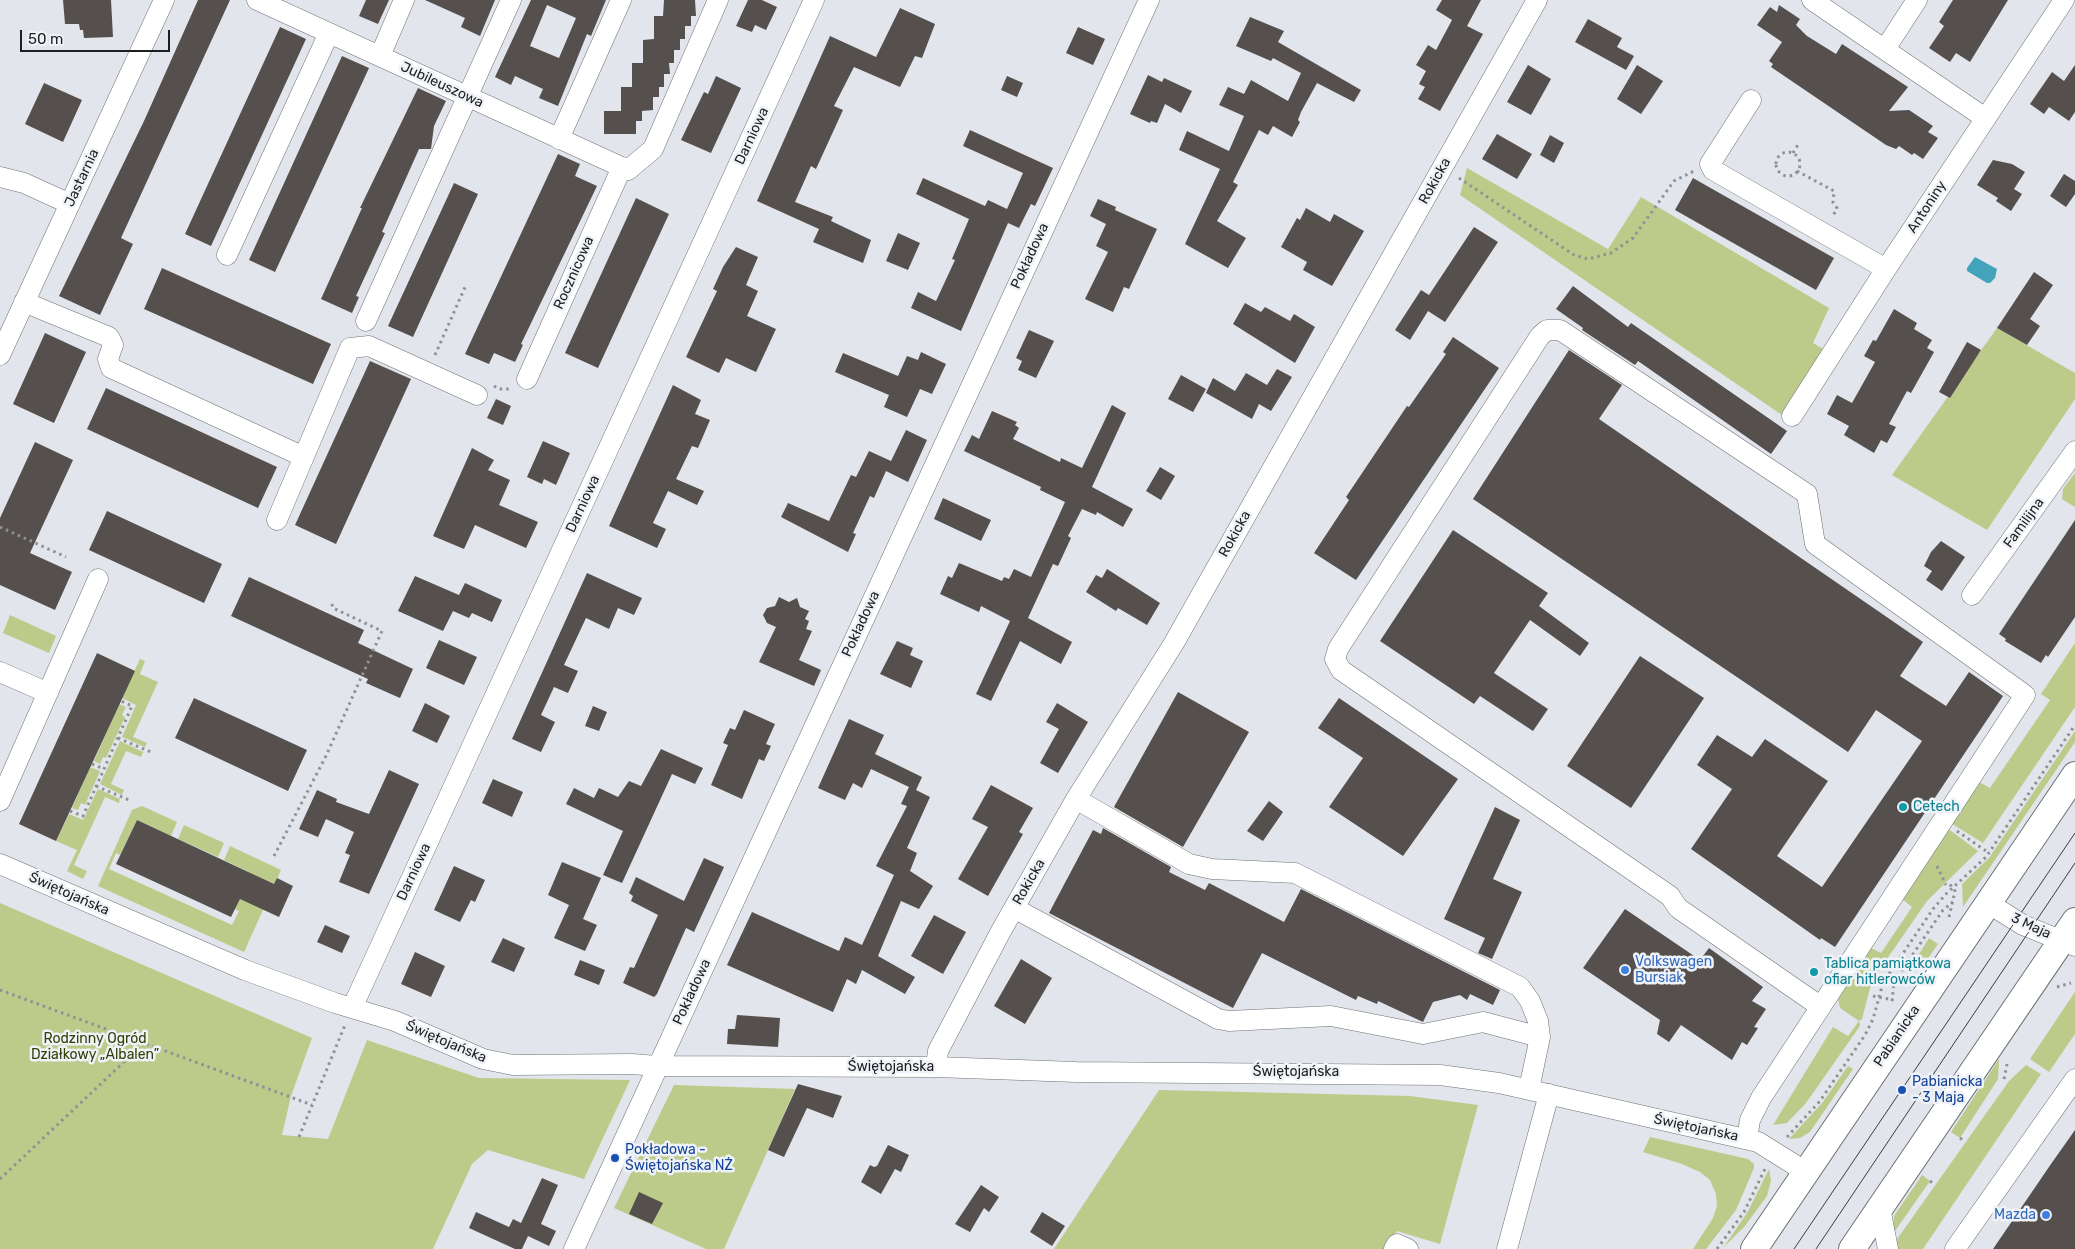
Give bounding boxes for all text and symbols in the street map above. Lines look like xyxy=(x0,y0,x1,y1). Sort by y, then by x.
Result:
scale bar xyxy=(22,20,172,52)
text: 50 m xyxy=(28,30,63,48)
street label: Jubileuszowa xyxy=(398,58,486,112)
street label: Darniowa xyxy=(731,105,773,167)
street label: Jastarnia xyxy=(61,146,103,210)
street label: Rokicka xyxy=(1415,155,1455,207)
street label: Antoniny xyxy=(1904,178,1950,236)
street label: Pokładowa xyxy=(1007,220,1053,292)
street label: Rocznicowa xyxy=(550,234,598,312)
street label: Darniowa xyxy=(562,473,604,535)
street label: Familijna xyxy=(2000,495,2048,551)
street label: Rokicka xyxy=(1215,508,1255,560)
street label: Pokładowa xyxy=(838,588,884,660)
place label: Cetech xyxy=(1913,799,1960,815)
marker: Cetech xyxy=(1897,801,1909,813)
street label: Darniowa xyxy=(393,841,435,903)
street label: Rokicka xyxy=(1009,856,1049,908)
street label: Świętojańska xyxy=(26,869,112,919)
street label: 3 Maja xyxy=(2008,909,2054,943)
place label: Volkswagen Bursiak xyxy=(1635,954,1712,986)
street label: Pokładowa xyxy=(669,956,715,1028)
place label: Tablica pamiątkowa ofiar hitlerowców xyxy=(1824,956,1951,989)
marker: Volkswagen Bursiak xyxy=(1619,964,1631,976)
marker: Tablica pamiątkowa ofiar hitlerowców xyxy=(1808,966,1820,978)
street label: Pabianicka xyxy=(1870,1002,1924,1070)
street label: Świętojańska xyxy=(403,1017,489,1067)
park label: Rodzinny Ogród Działkowy „Albalen” xyxy=(31,1031,159,1064)
street label: Świętojańska xyxy=(848,1059,934,1075)
street label: Świętojańska xyxy=(1253,1064,1339,1080)
place label: Pabianicka - 3 Maja xyxy=(1912,1074,1982,1106)
marker: Pabianicka - 3 Maja xyxy=(1896,1084,1908,1096)
street label: Świętojańska xyxy=(1652,1111,1740,1145)
place label: Pokładowa - Świętojańska NŻ xyxy=(625,1142,733,1174)
marker: Pokładowa - Świętojańska NŻ xyxy=(609,1152,621,1164)
place label: Mazda xyxy=(1994,1207,2036,1223)
marker: Mazda xyxy=(2040,1209,2052,1221)

